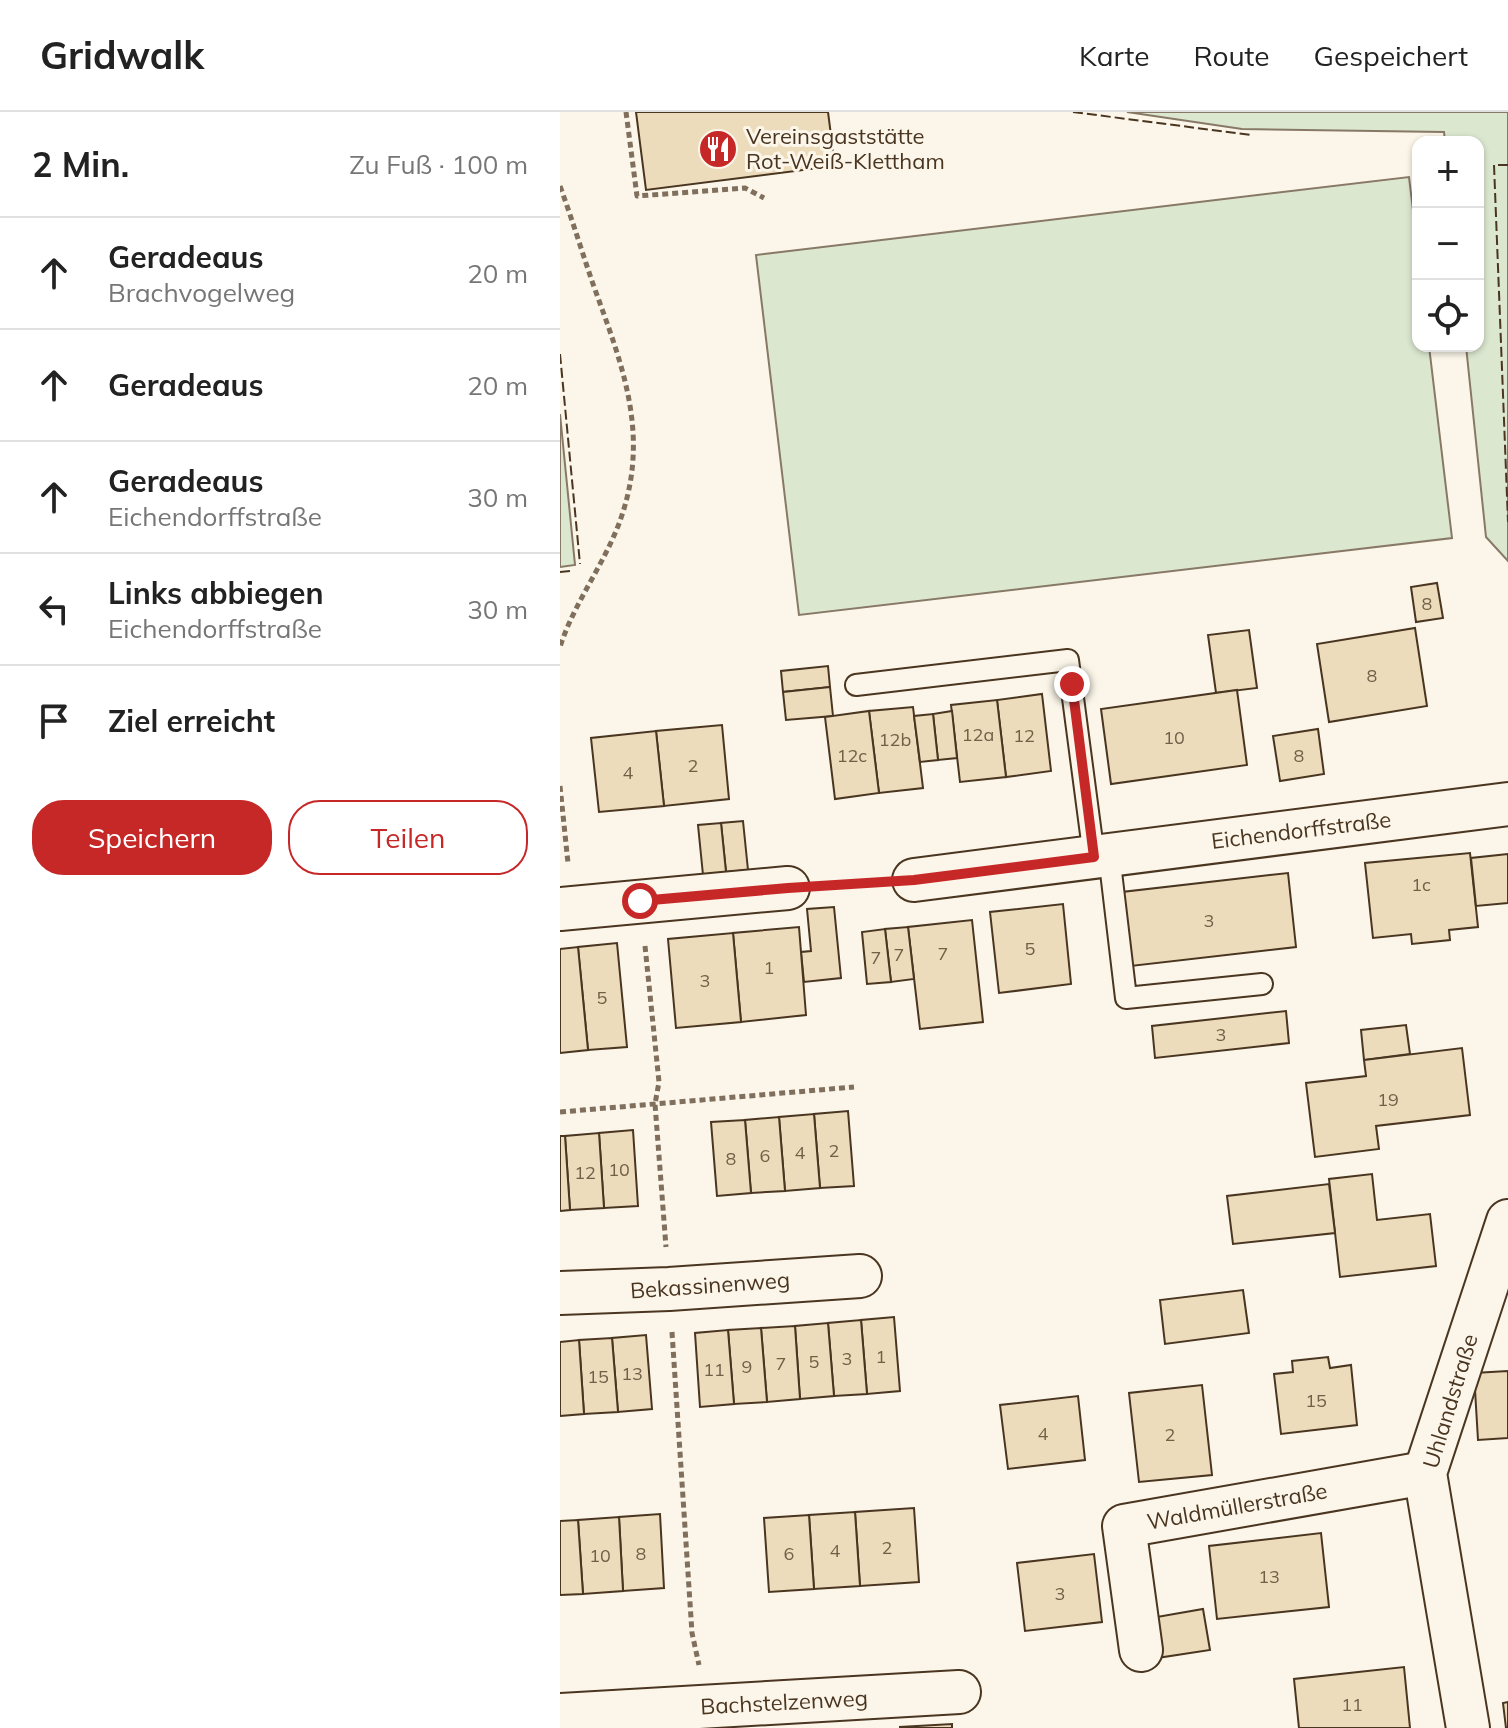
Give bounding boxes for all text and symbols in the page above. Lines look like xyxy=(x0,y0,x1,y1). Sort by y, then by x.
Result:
text: Gridwalk xyxy=(40,31,204,79)
text: Karte xyxy=(1079,38,1149,73)
text: Route xyxy=(1193,38,1270,73)
text: Gespeichert xyxy=(1314,38,1468,73)
place label: Vereinsgaststätte Rot-Weiß-Klettham xyxy=(746,122,945,175)
restaurant icon: Vereinsgaststätte Rot-Weiß-Klettham xyxy=(697,128,739,170)
map controls xyxy=(1412,136,1484,352)
button: + xyxy=(1412,136,1484,208)
text: 2 Min. xyxy=(32,143,129,186)
text: Zu Fuß · 100 m xyxy=(349,148,528,181)
button: − xyxy=(1412,208,1484,280)
text: Geradeaus xyxy=(108,238,263,276)
icon: ahead xyxy=(32,251,76,295)
text: 20 m xyxy=(467,257,528,290)
text: Brachvogelweg xyxy=(108,276,295,309)
button: locate xyxy=(1412,280,1484,352)
icon: ahead xyxy=(32,363,76,407)
text: Geradeaus xyxy=(108,366,263,404)
text: 20 m xyxy=(467,369,528,402)
text: Geradeaus xyxy=(108,462,263,500)
icon: ahead xyxy=(32,475,76,519)
text: 30 m xyxy=(467,481,528,514)
text: Eichendorffstraße xyxy=(108,500,322,533)
text: Links abbiegen xyxy=(108,574,324,612)
icon: left xyxy=(32,587,76,631)
house number: 8 xyxy=(1422,592,1432,615)
text: 30 m xyxy=(467,593,528,626)
text: Eichendorffstraße xyxy=(108,612,322,645)
house number: 8 xyxy=(1367,664,1377,687)
route end xyxy=(1054,666,1090,702)
icon: arrive xyxy=(32,699,76,743)
text: Ziel erreicht xyxy=(108,702,275,740)
house number: 12a xyxy=(962,723,994,746)
house number: 12 xyxy=(1013,724,1035,747)
house number: 10 xyxy=(1163,726,1185,749)
house number: 12b xyxy=(879,728,911,751)
house number: 12c xyxy=(837,744,867,767)
house number: 8 xyxy=(1294,744,1304,767)
house number: 2 xyxy=(688,754,698,777)
house number: 4 xyxy=(623,761,634,784)
button: Speichern xyxy=(32,800,272,875)
button: Teilen xyxy=(288,800,528,875)
street label: Eichendorffstraße xyxy=(1209,805,1393,855)
house number: 1c xyxy=(1411,873,1431,896)
route start xyxy=(622,883,658,919)
house number: 3 xyxy=(1204,909,1214,932)
house number: 5 xyxy=(1025,937,1036,960)
house number: 7 xyxy=(938,942,948,965)
house number: 7 xyxy=(894,943,904,966)
house number: 7 xyxy=(871,946,881,969)
house number: 1 xyxy=(764,956,774,979)
house number: 3 xyxy=(700,969,710,992)
house number: 5 xyxy=(597,986,608,1009)
house number: 3 xyxy=(1216,1023,1226,1046)
house number: 19 xyxy=(1377,1088,1399,1111)
house number: 2 xyxy=(829,1139,839,1162)
house number: 4 xyxy=(795,1141,806,1164)
house number: 6 xyxy=(760,1144,770,1167)
house number: 8 xyxy=(726,1147,736,1170)
house number: 10 xyxy=(608,1158,630,1181)
house number: 12 xyxy=(574,1161,596,1184)
street label: Bekassinenweg xyxy=(629,1265,791,1305)
street label: Uhlandstraße xyxy=(1416,1330,1484,1472)
house number: 1 xyxy=(876,1345,886,1368)
house number: 3 xyxy=(842,1347,852,1370)
house number: 5 xyxy=(809,1350,820,1373)
house number: 7 xyxy=(776,1352,786,1375)
house number: 9 xyxy=(742,1355,752,1378)
house number: 11 xyxy=(703,1358,725,1381)
house number: 13 xyxy=(621,1362,643,1385)
house number: 15 xyxy=(587,1365,609,1388)
house number: 15 xyxy=(1305,1389,1327,1412)
house number: 4 xyxy=(1038,1422,1049,1445)
house number: 2 xyxy=(1165,1423,1175,1446)
street label: Waldmüllerstraße xyxy=(1145,1476,1329,1536)
house number: 2 xyxy=(882,1536,892,1559)
house number: 4 xyxy=(830,1539,841,1562)
house number: 8 xyxy=(636,1542,646,1565)
house number: 6 xyxy=(784,1542,794,1565)
house number: 10 xyxy=(589,1544,611,1567)
house number: 13 xyxy=(1258,1565,1280,1588)
house number: 3 xyxy=(1055,1582,1065,1605)
street label: Bachstelzenweg xyxy=(700,1684,868,1720)
house number: 11 xyxy=(1341,1693,1363,1716)

